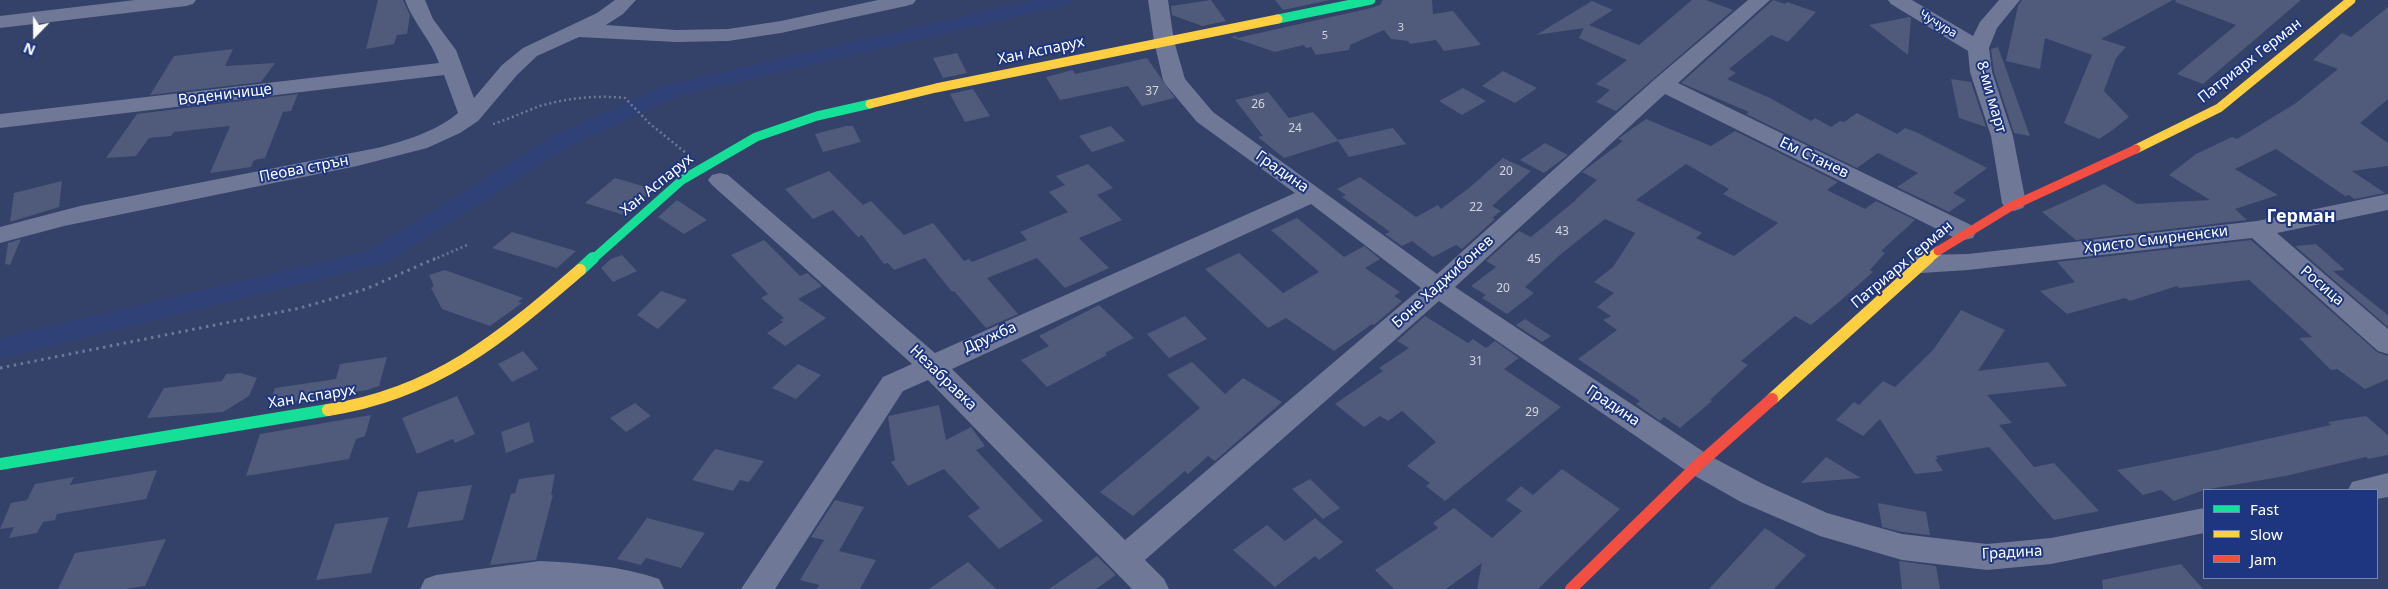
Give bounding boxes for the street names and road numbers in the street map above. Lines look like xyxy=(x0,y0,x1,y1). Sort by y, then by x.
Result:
street label: Чучура xyxy=(1917,7,1959,41)
street label: Патриарх Герман xyxy=(2194,15,2306,107)
street label: Хан Аспарух xyxy=(996,33,1086,69)
street label: 8-ми март xyxy=(1972,59,2010,135)
street label: Воденичище xyxy=(177,80,273,110)
street label: Ем Станев xyxy=(1777,134,1851,182)
street label: Градина xyxy=(1252,147,1312,197)
street label: Хан Аспарух xyxy=(617,150,697,220)
street label: Пеова стрън xyxy=(258,152,350,186)
street label: Патриарх Герман xyxy=(1848,217,1956,313)
street label: Христо Смирненски xyxy=(2083,222,2229,258)
street label: Боне Хаджибонев xyxy=(1389,232,1497,332)
street label: Росица xyxy=(2296,262,2348,310)
street label: Дружба xyxy=(961,318,1019,358)
street label: Незабравка xyxy=(906,342,980,414)
street label: Хан Аспарух xyxy=(267,381,357,413)
street label: Градина xyxy=(1583,382,1643,430)
street label: Градина xyxy=(1981,542,2043,564)

